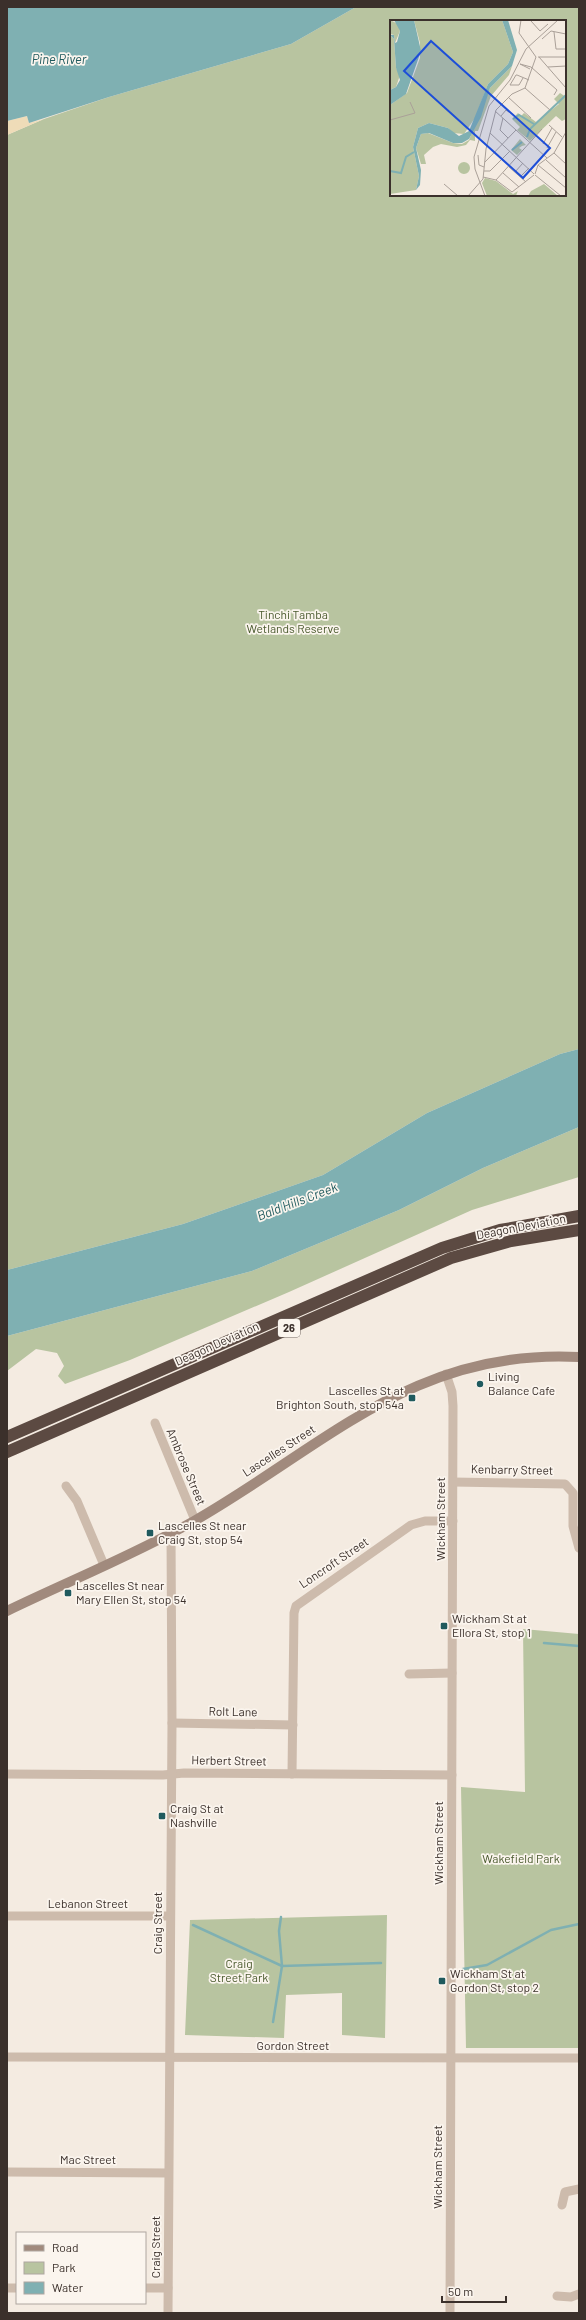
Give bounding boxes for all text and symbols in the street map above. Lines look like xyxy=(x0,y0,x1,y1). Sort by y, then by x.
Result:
inset map xyxy=(390,20,566,196)
water label: Pine River xyxy=(32,51,87,67)
park label: Tinchi Tamba Wetlands Reserve xyxy=(247,607,340,635)
water label: Bald Hills Creek xyxy=(255,1178,340,1224)
street label: Deagon Deviation xyxy=(475,1210,567,1242)
street label: Deagon Deviation xyxy=(172,1318,261,1368)
road number: 26 xyxy=(278,1319,300,1337)
place label: Living Balance Cafe xyxy=(488,1369,555,1397)
marker: Living Balance Cafe xyxy=(475,1379,485,1389)
place label: Lascelles St at Brighton South, stop 54a xyxy=(276,1383,404,1411)
marker: Lascelles St at Brighton South, stop 54a xyxy=(407,1393,417,1403)
street label: Lascelles Street xyxy=(239,1421,318,1479)
street label: Ambrose Street xyxy=(164,1426,209,1507)
street label: Kenbarry Street xyxy=(471,1461,553,1477)
street label: Wickham Street xyxy=(433,1477,447,1561)
place label: Lascelles St near Craig St, stop 54 xyxy=(158,1518,247,1546)
marker: Lascelles St near Craig St, stop 54 xyxy=(145,1528,155,1538)
street label: Loncroft Street xyxy=(296,1534,371,1590)
place label: Lascelles St near Mary Ellen St, stop 54 xyxy=(76,1578,187,1606)
marker: Lascelles St near Mary Ellen St, stop 54 xyxy=(63,1588,73,1598)
place label: Wickham St at Ellora St, stop 1 xyxy=(452,1611,531,1639)
marker: Wickham St at Ellora St, stop 1 xyxy=(439,1621,449,1631)
street label: Rolt Lane xyxy=(208,1704,258,1718)
street label: Herbert Street xyxy=(191,1752,267,1768)
place label: Craig St at Nashville xyxy=(170,1801,224,1829)
street label: Wickham Street xyxy=(431,1801,445,1885)
marker: Craig St at Nashville xyxy=(157,1811,167,1821)
park label: Wakefield Park xyxy=(482,1851,560,1865)
street label: Craig Street xyxy=(150,1892,164,1954)
street label: Lebanon Street xyxy=(48,1896,128,1910)
park label: Craig Street Park xyxy=(210,1956,268,1984)
place label: Wickham St at Gordon St, stop 2 xyxy=(450,1966,539,1994)
marker: Wickham St at Gordon St, stop 2 xyxy=(437,1976,447,1986)
street label: Gordon Street xyxy=(257,2038,329,2052)
street label: Wickham Street xyxy=(430,2125,444,2209)
street label: Mac Street xyxy=(60,2152,116,2166)
street label: Craig Street xyxy=(148,2216,162,2278)
legend xyxy=(16,2232,146,2304)
text: Road xyxy=(52,2240,79,2254)
text: Park xyxy=(52,2260,76,2274)
scale bar xyxy=(442,2278,506,2304)
text: Water xyxy=(52,2280,84,2294)
text: 50 m xyxy=(448,2284,473,2298)

